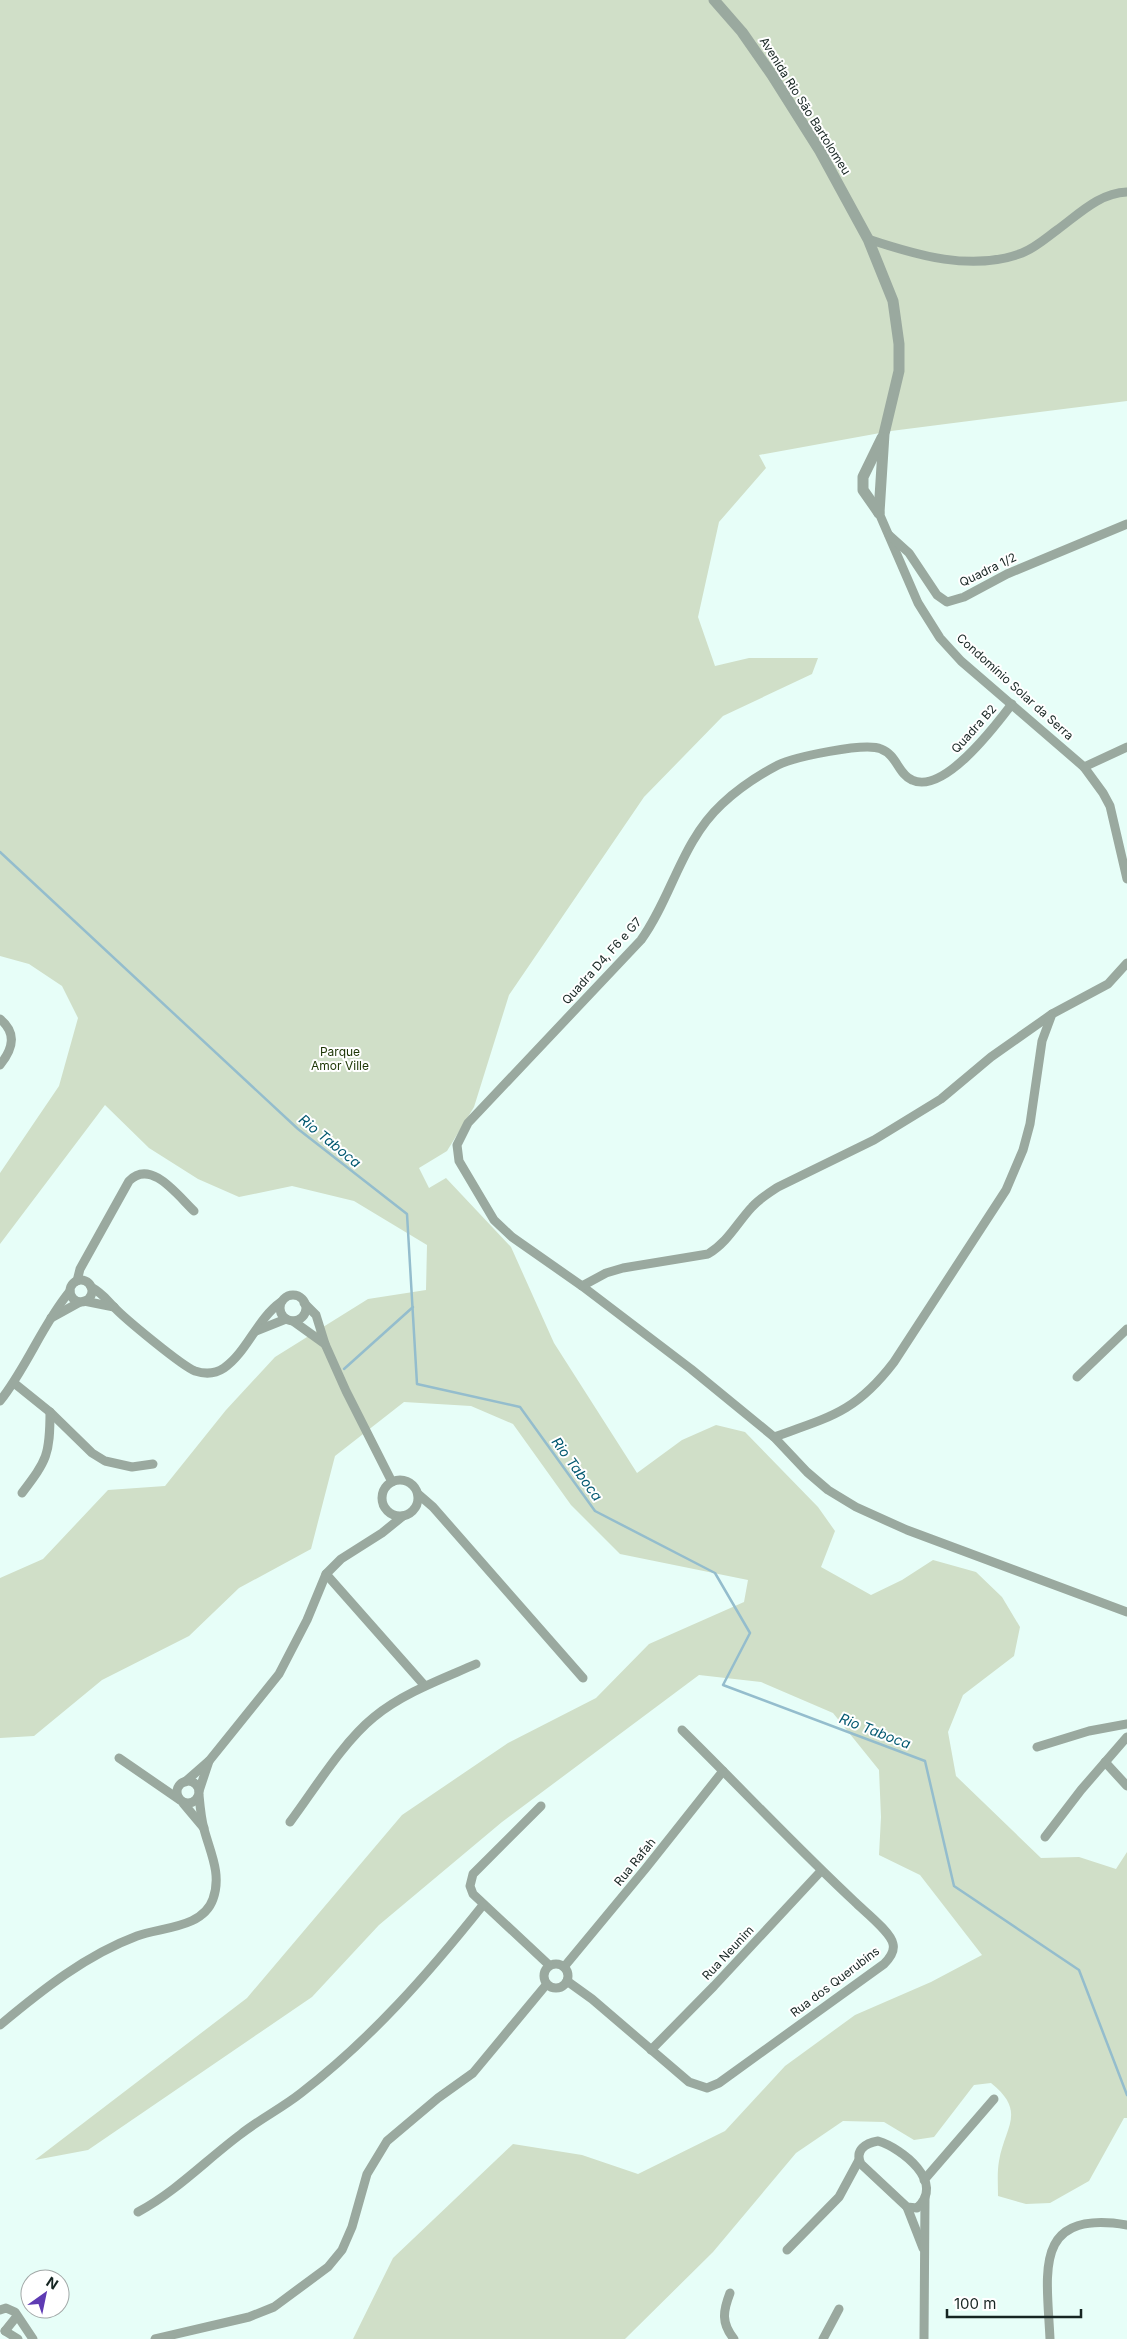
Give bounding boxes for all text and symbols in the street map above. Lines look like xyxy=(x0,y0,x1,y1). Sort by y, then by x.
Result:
street label: Avenida Rio São Bartolomeu xyxy=(757,34,854,177)
street label: Quadra 1/2 xyxy=(957,549,1019,590)
street label: Condomínio Solar da Serra xyxy=(954,630,1077,743)
street label: Quadra B2 xyxy=(948,701,999,756)
street label: Quadra D4, F6 e G7 xyxy=(559,914,645,1007)
park label: Parque Amor Ville xyxy=(311,1044,369,1073)
water label: Rio Taboca xyxy=(296,1110,365,1171)
water label: Rio Taboca xyxy=(549,1433,607,1504)
water label: Rio Taboca xyxy=(837,1709,914,1752)
street label: Rua Rafah xyxy=(611,1835,659,1889)
street label: Rua Neunim xyxy=(699,1922,757,1983)
street label: Rua dos Querubins xyxy=(787,1943,882,2020)
north arrow xyxy=(20,2269,70,2319)
text: N xyxy=(43,2273,61,2293)
scale bar xyxy=(947,2286,1081,2318)
text: 100 m xyxy=(954,2294,996,2313)

